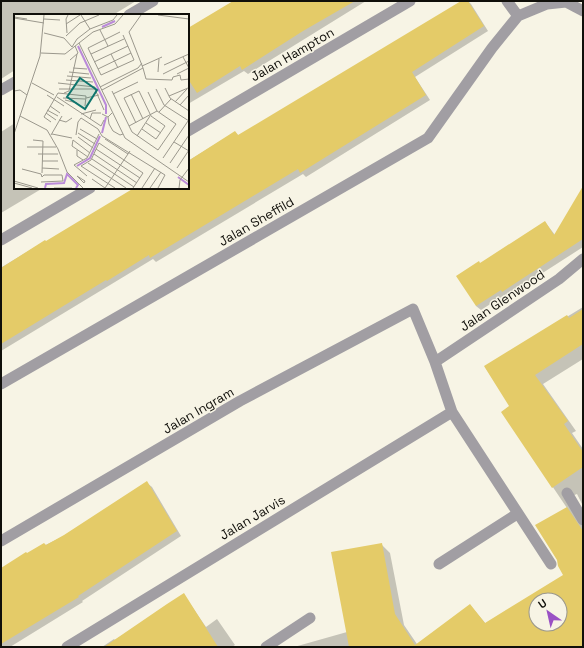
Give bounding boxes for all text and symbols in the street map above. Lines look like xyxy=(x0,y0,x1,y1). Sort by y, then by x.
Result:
inset map xyxy=(14,14,189,189)
street label: Jalan Hampton xyxy=(247,24,337,85)
street label: Jalan Sheffild xyxy=(215,193,297,250)
street label: Jalan Glenwood xyxy=(457,266,548,335)
street label: Jalan Ingram xyxy=(160,383,237,438)
street label: Jalan Jarvis xyxy=(216,491,288,544)
north arrow xyxy=(528,592,568,632)
text: U xyxy=(535,596,549,612)

